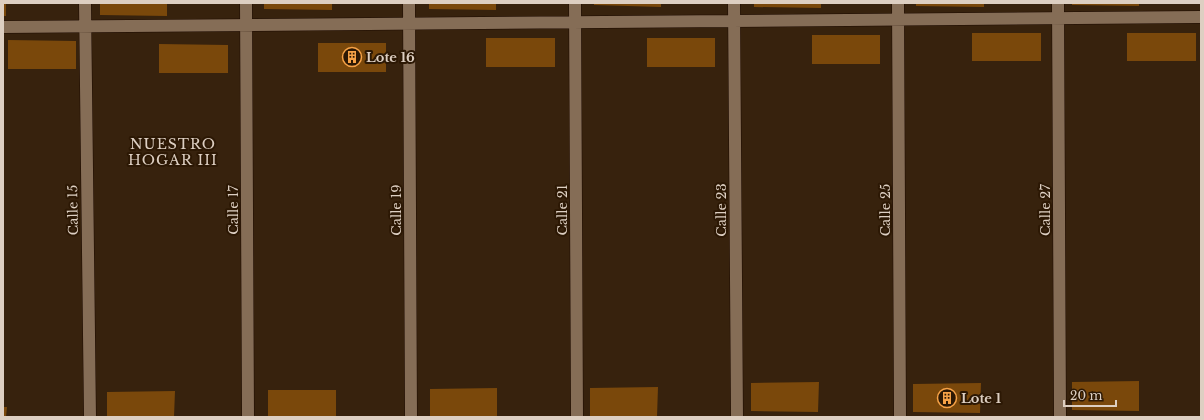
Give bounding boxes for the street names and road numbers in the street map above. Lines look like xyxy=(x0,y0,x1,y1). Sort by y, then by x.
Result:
street label: Calle 23 xyxy=(713,183,730,237)
street label: Calle 19 xyxy=(388,184,405,236)
street label: Calle 21 xyxy=(554,184,571,236)
street label: Calle 25 xyxy=(877,184,894,236)
street label: Calle 27 xyxy=(1037,184,1054,236)
street label: Calle 15 xyxy=(64,185,82,235)
street label: Calle 17 xyxy=(225,185,242,235)

